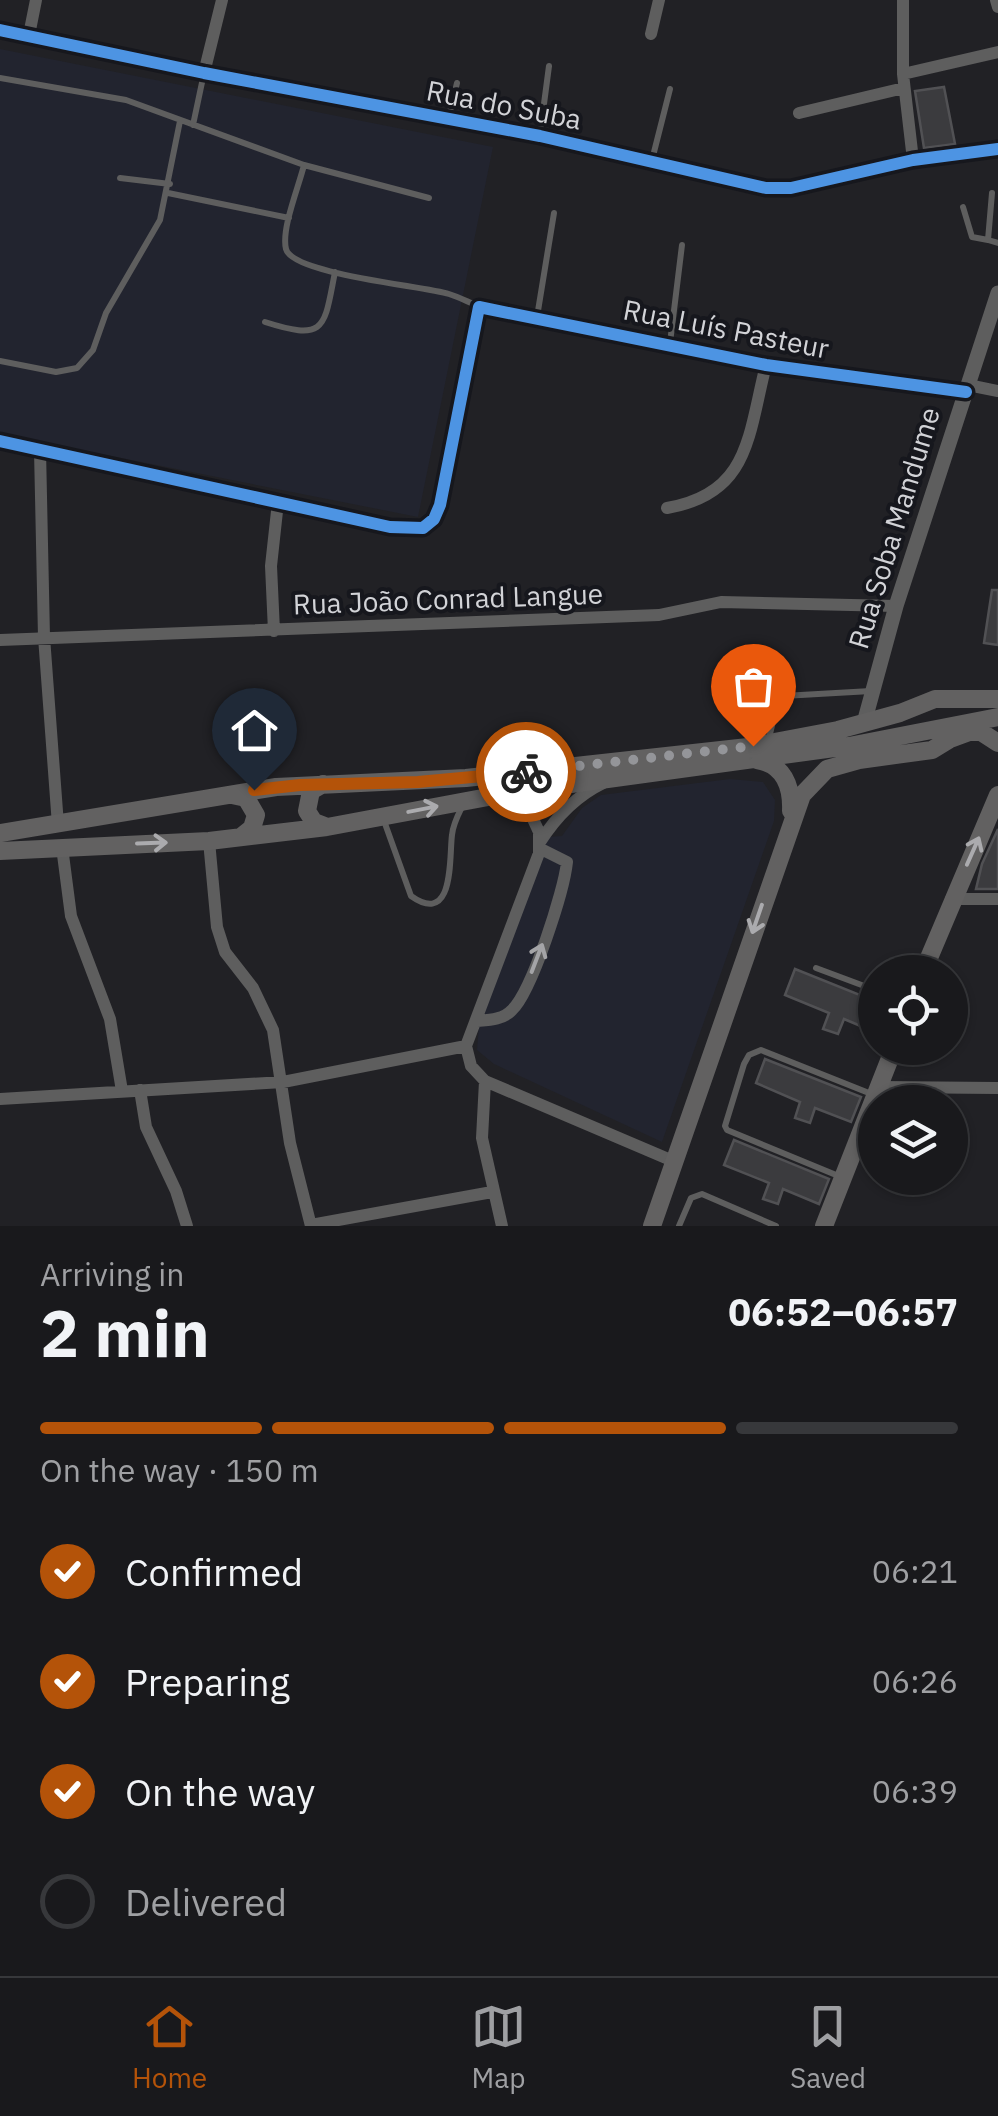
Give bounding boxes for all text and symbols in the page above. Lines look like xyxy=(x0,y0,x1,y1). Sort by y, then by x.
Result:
street label: Rua do Suba xyxy=(423,71,585,138)
street label: Rua Luís Pasteur xyxy=(620,290,832,367)
street label: Rua Soba Mandume xyxy=(839,403,948,653)
street label: Rua João Conrad Langue xyxy=(292,575,604,622)
pin xyxy=(711,644,796,747)
icon: bag xyxy=(726,659,781,714)
pin xyxy=(212,688,297,791)
icon: home xyxy=(227,703,282,758)
courier xyxy=(476,722,576,822)
icon: bike xyxy=(499,745,554,800)
one-way arrow xyxy=(406,799,438,818)
one-way arrow xyxy=(135,833,167,852)
one-way arrow xyxy=(965,836,983,867)
one-way arrow xyxy=(747,902,765,933)
one-way arrow xyxy=(530,944,548,974)
map controls xyxy=(858,955,968,1195)
button: locate xyxy=(858,955,968,1065)
button: layers xyxy=(858,1085,968,1195)
text: Arriving in xyxy=(40,1253,185,1295)
text: 06:52–06:57 xyxy=(728,1287,958,1336)
text: 2 min xyxy=(40,1290,210,1375)
text: On the way · 150 m xyxy=(40,1449,319,1491)
icon: check xyxy=(40,1544,95,1599)
text: Confirmed xyxy=(125,1547,303,1596)
text: 06:21 xyxy=(872,1550,958,1592)
icon: check xyxy=(40,1654,95,1709)
text: Preparing xyxy=(125,1657,290,1706)
text: 06:26 xyxy=(872,1660,958,1702)
icon: check xyxy=(40,1764,95,1819)
text: On the way xyxy=(125,1767,315,1816)
text: 06:39 xyxy=(872,1770,958,1812)
text: Delivered xyxy=(125,1877,287,1926)
tab: Home xyxy=(132,1999,207,2096)
tab: Map xyxy=(471,1999,526,2096)
tab: Saved xyxy=(790,1999,866,2096)

